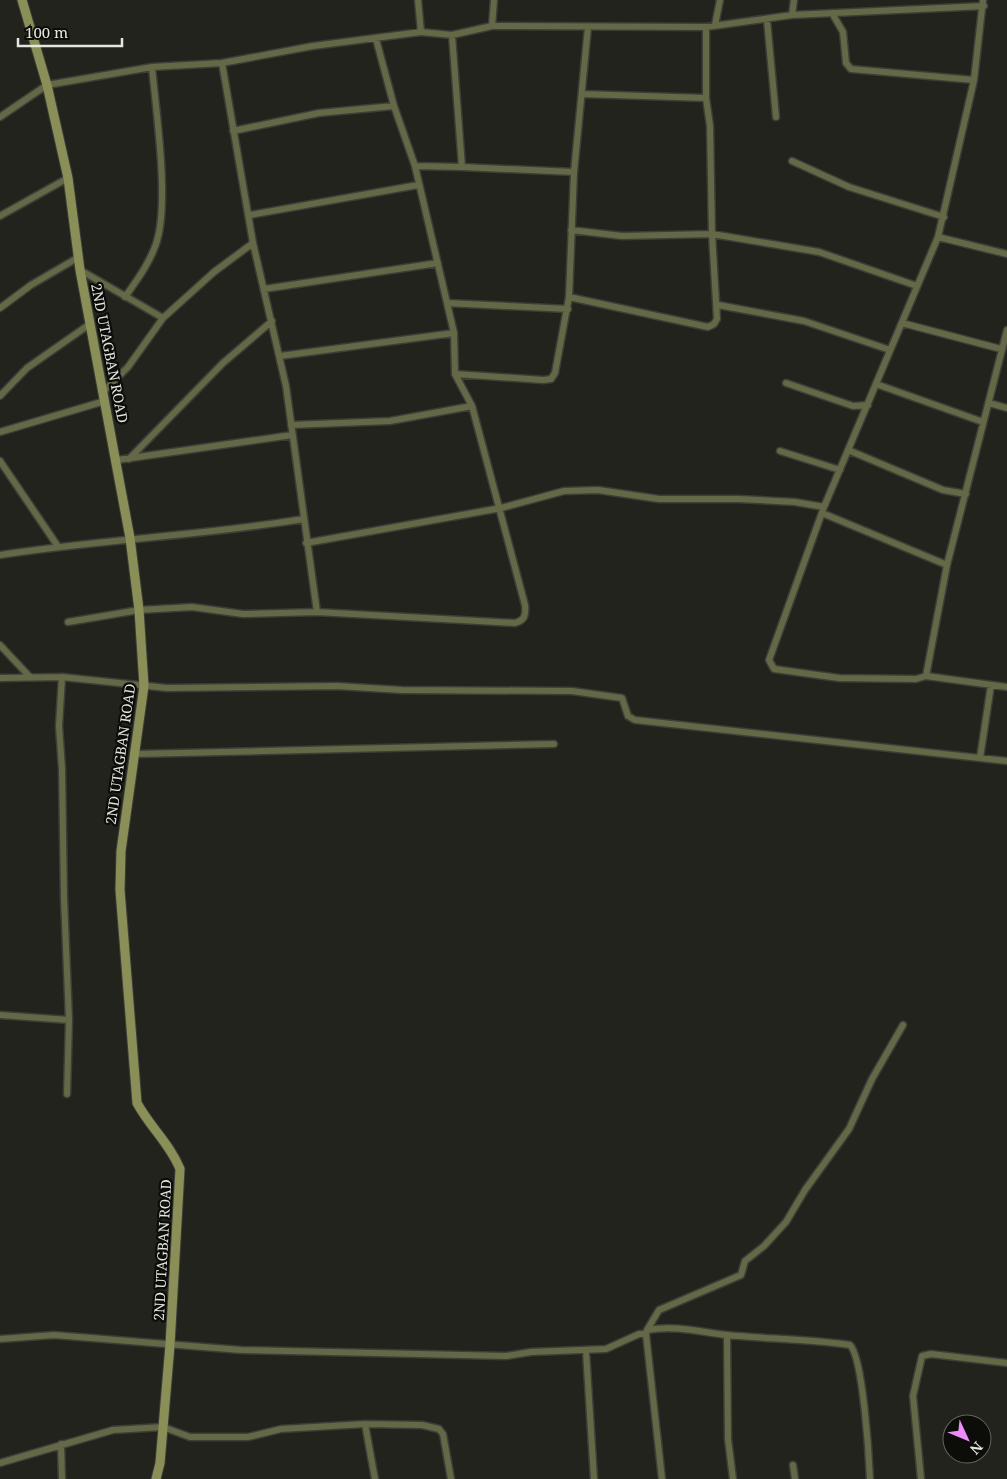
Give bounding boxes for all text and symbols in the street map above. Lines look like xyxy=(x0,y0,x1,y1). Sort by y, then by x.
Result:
scale bar xyxy=(18,15,121,47)
text: 100 m xyxy=(25,22,68,42)
street label: 2ND UTAGBAN ROAD xyxy=(87,282,133,424)
street label: 2ND UTAGBAN ROAD xyxy=(101,682,139,826)
street label: 2ND UTAGBAN ROAD xyxy=(149,1179,175,1321)
north arrow xyxy=(942,1414,992,1464)
text: N xyxy=(966,1438,987,1459)

